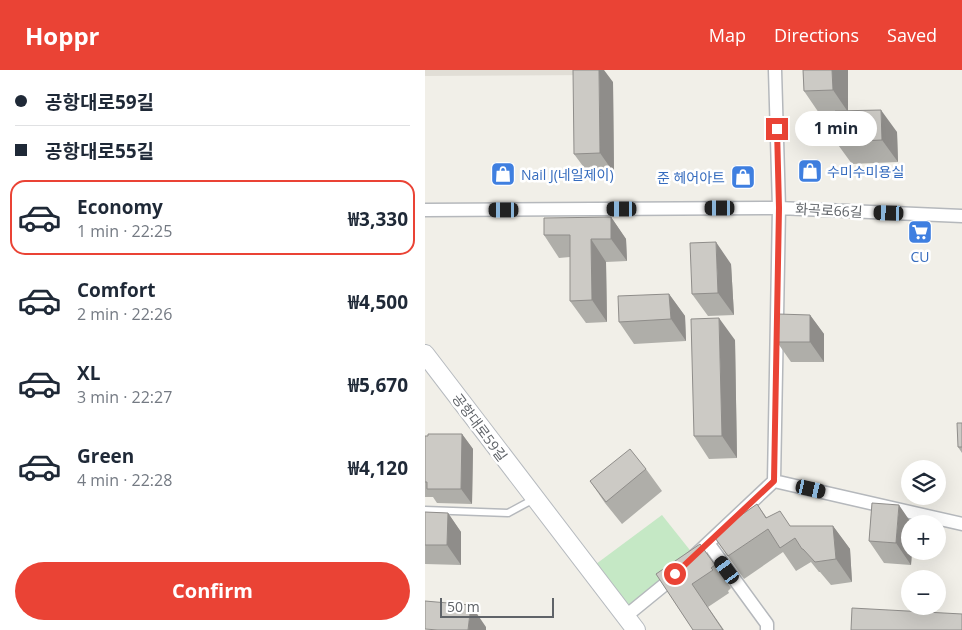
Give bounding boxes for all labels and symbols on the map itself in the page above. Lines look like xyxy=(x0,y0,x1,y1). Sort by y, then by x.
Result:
callout: 1 min xyxy=(795,112,877,146)
route end xyxy=(766,118,788,140)
shop icon: 수미수미용실 xyxy=(797,158,823,184)
shop icon: Nail J(네일제이) xyxy=(490,161,516,187)
place label: 수미수미용실 xyxy=(827,162,904,181)
shop icon: 준 헤어아트 xyxy=(730,164,756,190)
place label: Nail J(네일제이) xyxy=(521,165,614,184)
place label: 준 헤어아트 xyxy=(657,168,725,187)
street label: 화곡로66길 xyxy=(795,199,863,221)
car xyxy=(705,201,735,216)
car xyxy=(607,202,637,217)
car xyxy=(489,203,519,218)
car xyxy=(873,205,904,221)
supermarket icon: CU xyxy=(907,219,933,245)
place label: CU xyxy=(910,247,930,266)
street label: 공항대로59길 xyxy=(448,389,512,465)
car xyxy=(794,478,827,500)
car xyxy=(712,553,741,587)
route start xyxy=(664,563,686,585)
scale bar xyxy=(440,595,554,618)

